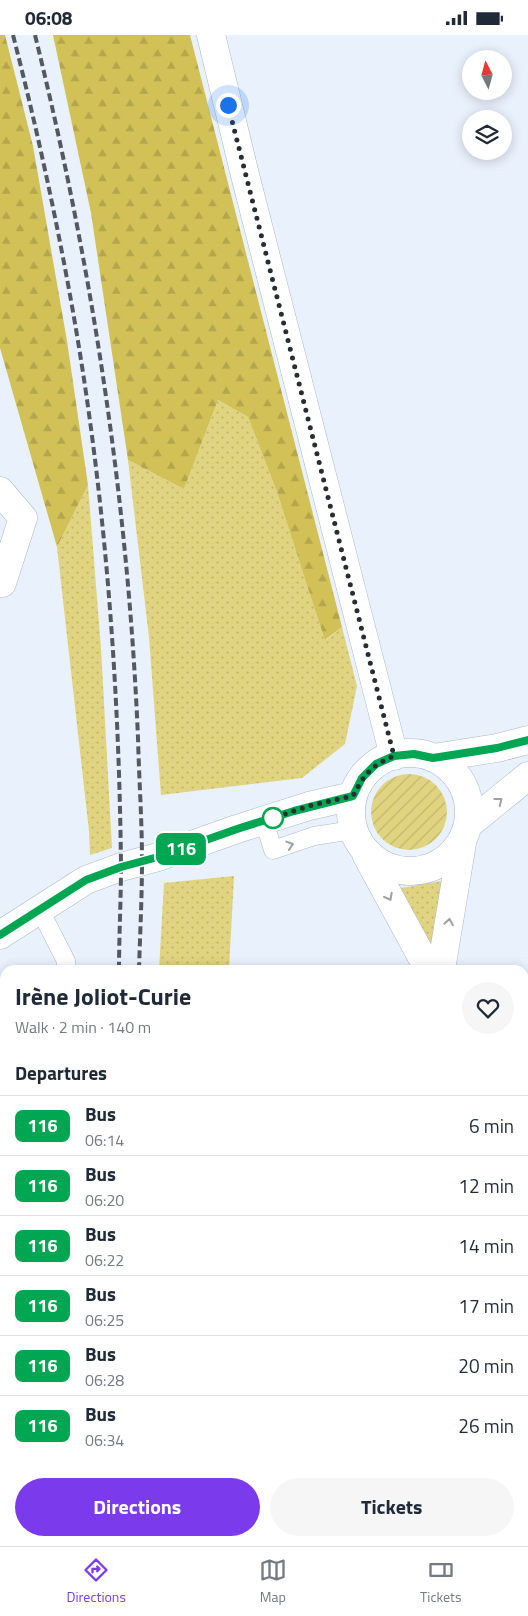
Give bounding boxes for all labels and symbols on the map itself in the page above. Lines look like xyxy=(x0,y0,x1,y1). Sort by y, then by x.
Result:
north arrow xyxy=(462,50,512,100)
your location xyxy=(216,93,241,118)
one-way arrow xyxy=(493,798,502,806)
unlabelled marker xyxy=(262,807,284,829)
line badge: 116 xyxy=(152,833,210,865)
one-way arrow xyxy=(285,840,293,850)
one-way arrow xyxy=(383,891,393,900)
one-way arrow xyxy=(443,918,454,926)

